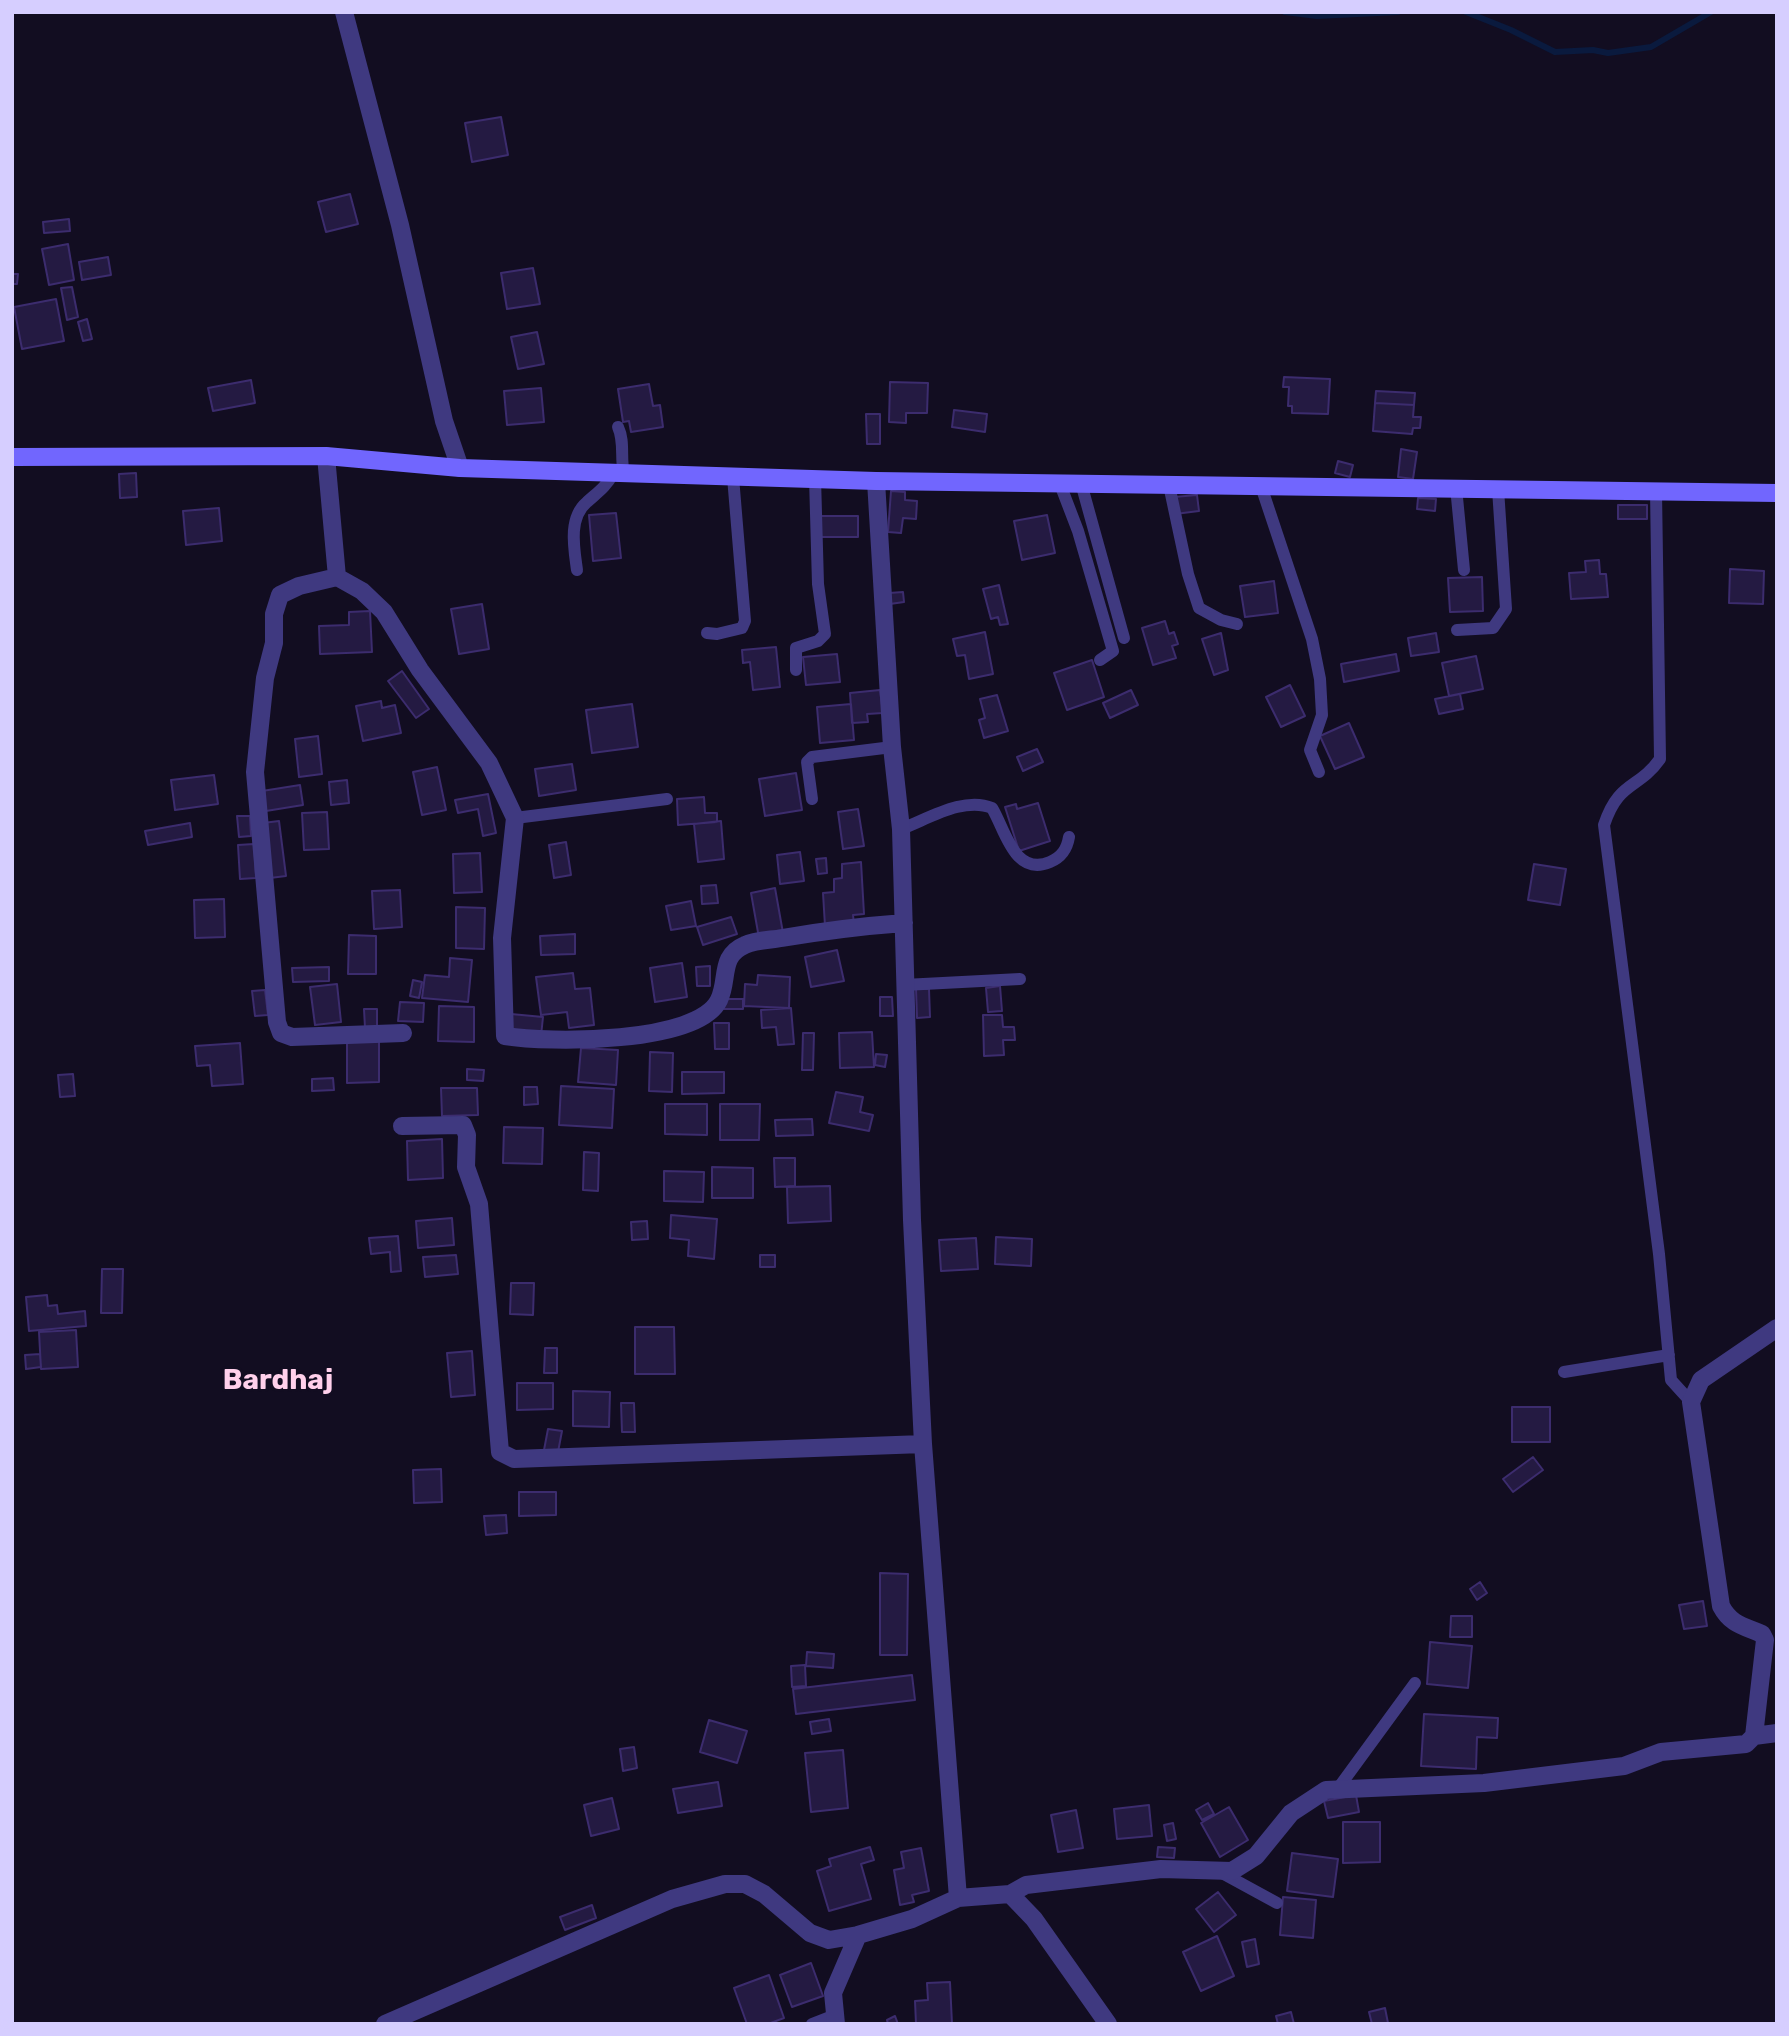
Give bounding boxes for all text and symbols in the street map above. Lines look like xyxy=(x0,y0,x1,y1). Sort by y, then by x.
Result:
district label: Bardhaj xyxy=(223,1364,333,1398)

